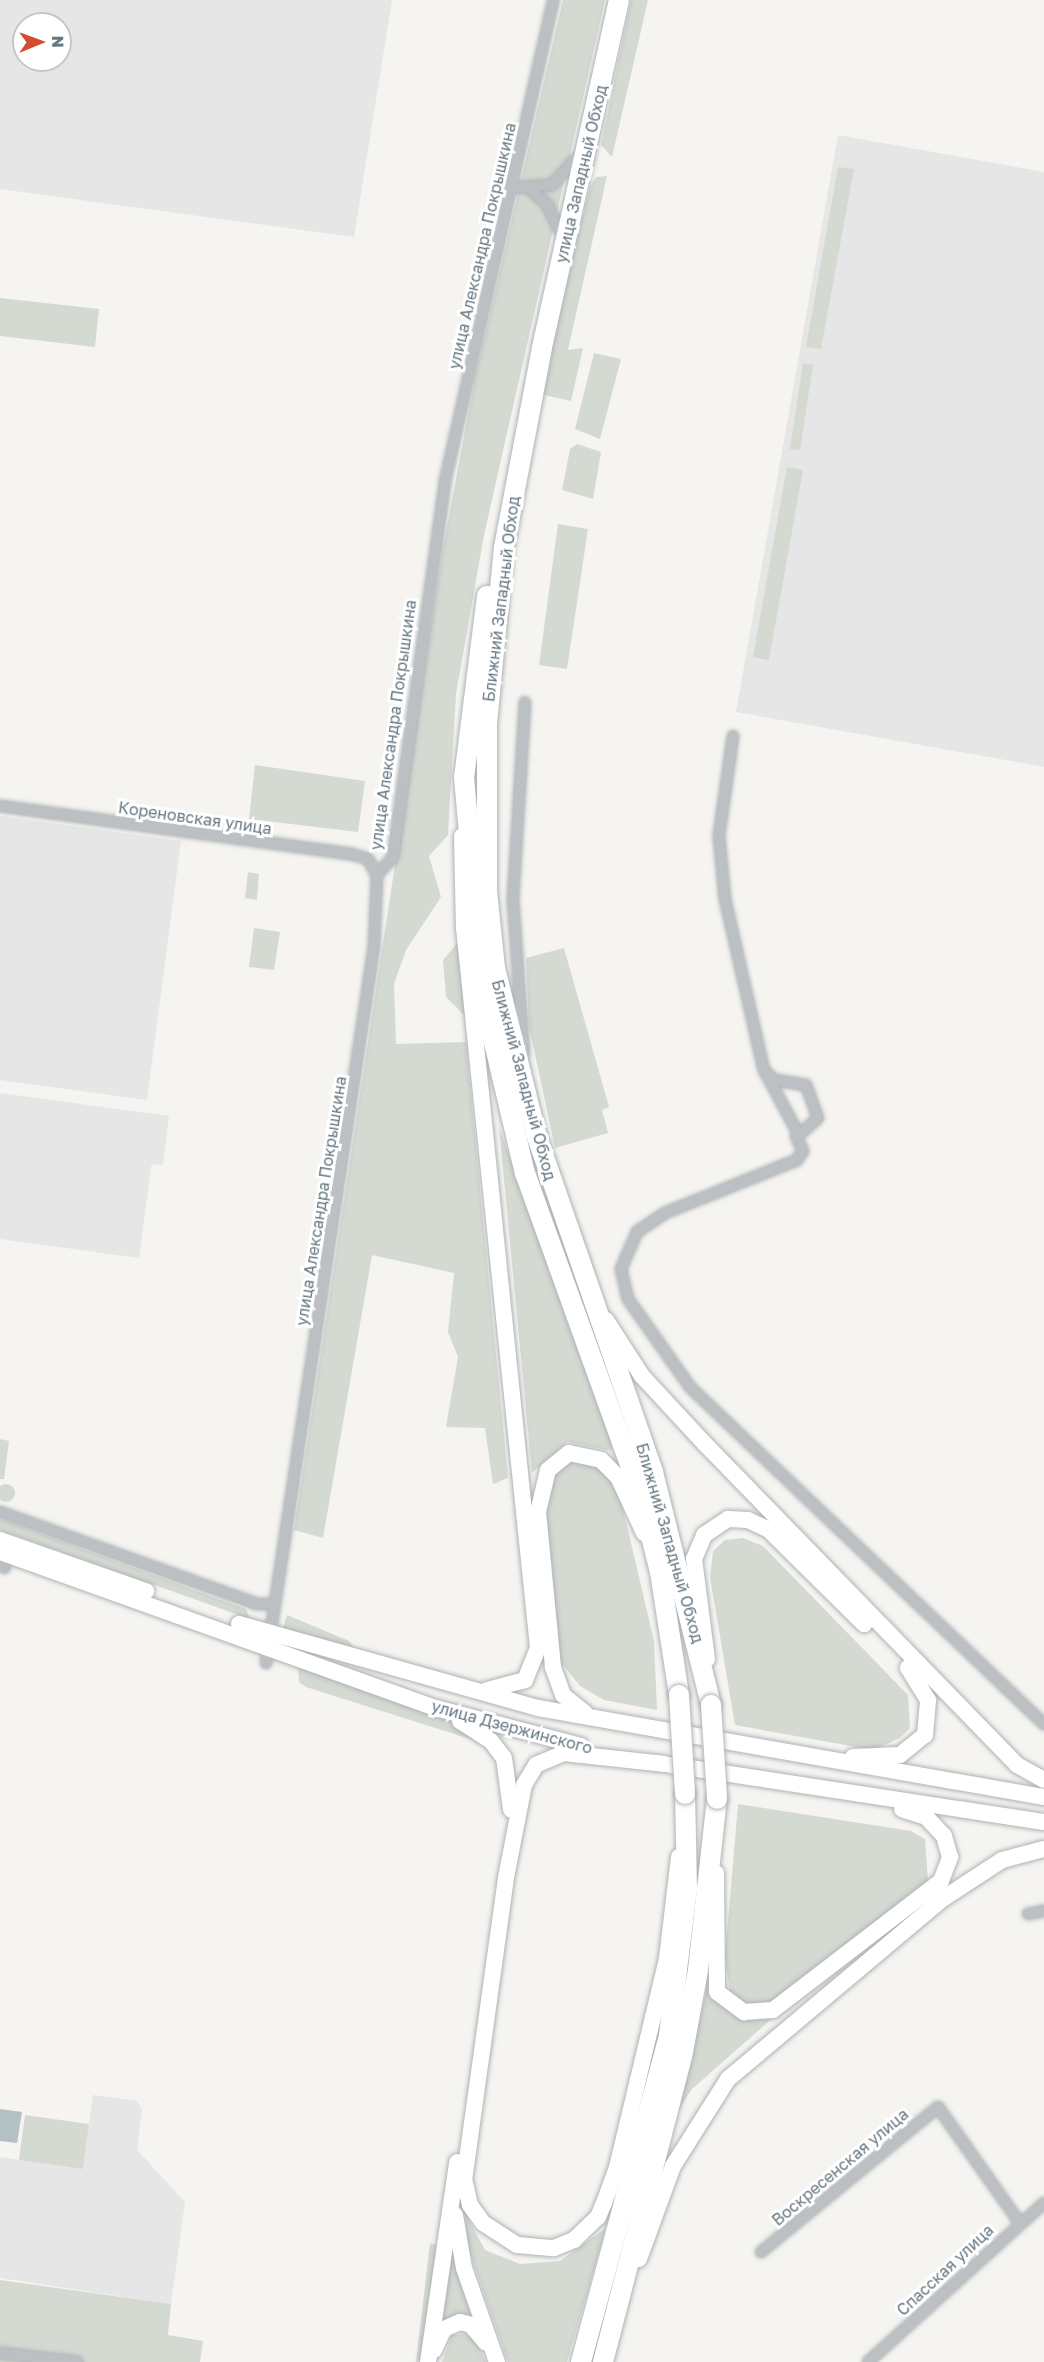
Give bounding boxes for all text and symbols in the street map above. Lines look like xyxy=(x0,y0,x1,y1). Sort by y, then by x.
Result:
north arrow xyxy=(12,12,72,72)
text: N xyxy=(48,35,68,48)
street label: улица Западный Обход xyxy=(551,83,611,265)
street label: улица Александра Покрышкина xyxy=(444,121,520,371)
street label: Ближний Западный Обход xyxy=(479,495,523,703)
street label: улица Александра Покрышкина xyxy=(366,599,420,851)
street label: Кореновская улица xyxy=(117,798,273,838)
street label: Ближний Западный Обход xyxy=(488,977,560,1183)
street label: улица Александра Покрышкина xyxy=(292,1075,350,1327)
street label: Ближний Западный Обход xyxy=(632,1441,708,1645)
street label: улица Дзержинского xyxy=(429,1696,595,1758)
street label: Воскресенская улица xyxy=(768,2104,912,2230)
street label: Спасская улица xyxy=(893,2220,997,2320)

